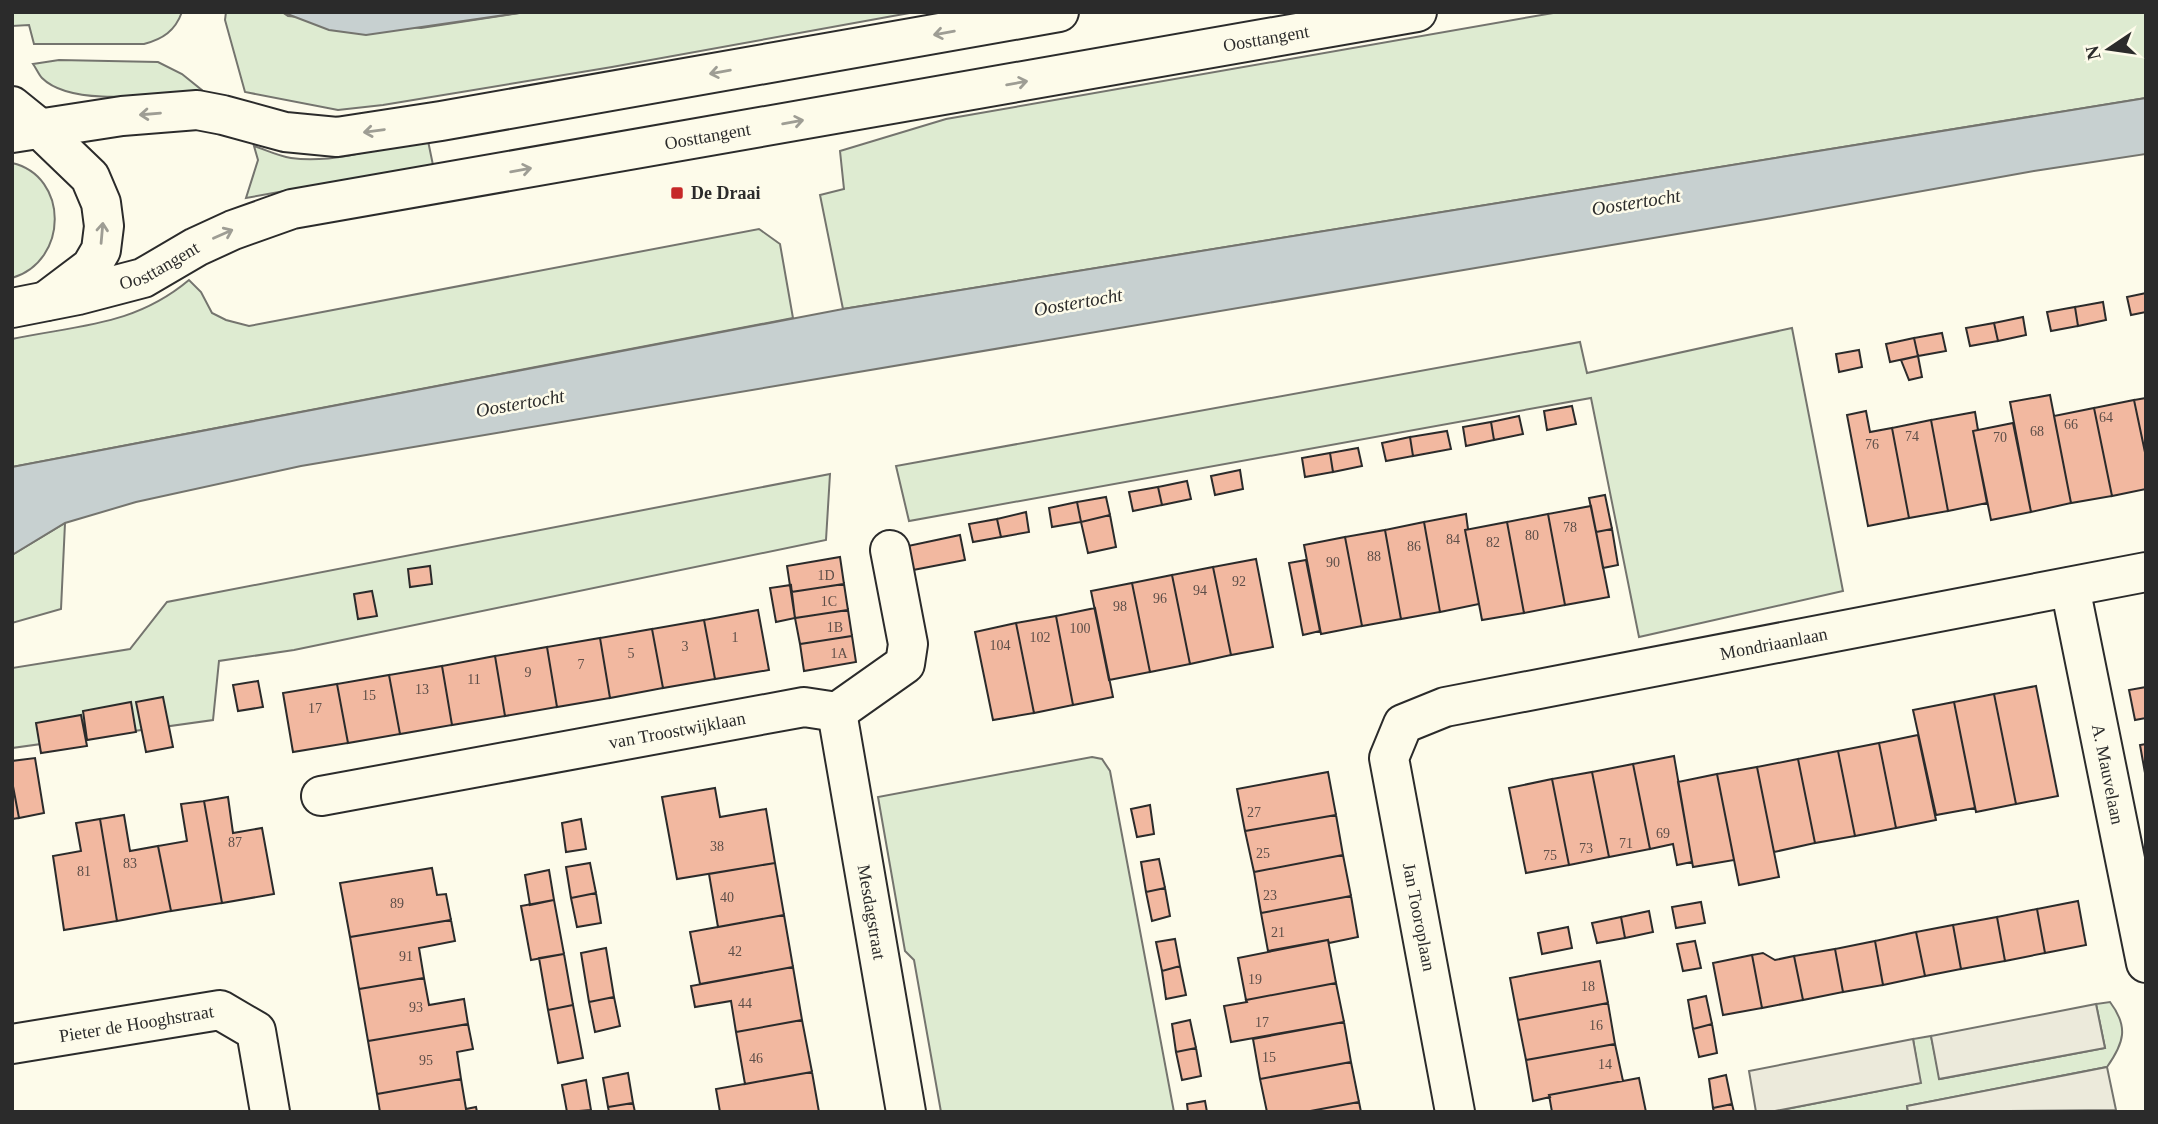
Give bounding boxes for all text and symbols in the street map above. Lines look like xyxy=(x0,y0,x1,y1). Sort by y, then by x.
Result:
north arrow xyxy=(2074,14,2144,84)
street label: Oosttangent xyxy=(1221,21,1311,56)
one-way arrow xyxy=(933,26,956,40)
text: N xyxy=(2081,43,2105,62)
one-way arrow xyxy=(709,66,732,79)
one-way arrow xyxy=(1005,75,1028,89)
one-way arrow xyxy=(139,108,162,121)
one-way arrow xyxy=(781,115,804,128)
street label: Oosttangent xyxy=(663,119,752,154)
one-way arrow xyxy=(363,125,386,138)
one-way arrow xyxy=(509,163,532,176)
place label: De Draai xyxy=(691,183,760,203)
water label: Oostertocht xyxy=(1590,184,1683,219)
marker: De Draai xyxy=(669,185,685,201)
one-way arrow xyxy=(96,222,109,245)
one-way arrow xyxy=(212,227,233,240)
street label: Oosttangent xyxy=(117,238,202,294)
water label: Oostertocht xyxy=(1032,284,1125,320)
water label: Oostertocht xyxy=(474,385,567,421)
house number: 64 xyxy=(2099,410,2113,425)
house number: 66 xyxy=(2064,417,2078,432)
house number: 68 xyxy=(2030,424,2044,439)
house number: 74 xyxy=(1905,429,1919,444)
house number: 70 xyxy=(1993,430,2007,445)
house number: 76 xyxy=(1865,437,1879,452)
house number: 78 xyxy=(1563,520,1577,535)
house number: 80 xyxy=(1525,528,1539,543)
house number: 84 xyxy=(1446,532,1460,547)
house number: 82 xyxy=(1486,535,1500,550)
house number: 86 xyxy=(1407,539,1421,554)
house number: 88 xyxy=(1367,549,1381,564)
house number: 90 xyxy=(1326,555,1340,570)
house number: 1D xyxy=(817,568,835,583)
house number: 92 xyxy=(1232,574,1246,589)
house number: 94 xyxy=(1193,583,1207,598)
house number: 96 xyxy=(1153,591,1167,606)
house number: 1C xyxy=(821,594,837,609)
house number: 98 xyxy=(1113,599,1127,614)
house number: 1B xyxy=(827,620,843,635)
house number: 100 xyxy=(1070,621,1091,636)
street label: Mondriaanlaan xyxy=(1718,624,1829,664)
house number: 1 xyxy=(732,630,739,645)
house number: 102 xyxy=(1030,630,1051,645)
house number: 104 xyxy=(990,638,1011,653)
house number: 3 xyxy=(682,639,689,654)
house number: 5 xyxy=(628,646,635,661)
house number: 1A xyxy=(830,646,848,661)
house number: 7 xyxy=(578,657,585,672)
house number: 9 xyxy=(525,665,532,680)
house number: 11 xyxy=(467,672,481,687)
house number: 13 xyxy=(415,682,429,697)
house number: 15 xyxy=(362,688,376,703)
house number: 17 xyxy=(308,701,322,716)
street label: van Troostwijklaan xyxy=(607,708,747,753)
street label: A. Mauvelaan xyxy=(2088,722,2128,826)
house number: 27 xyxy=(1247,805,1261,820)
house number: 69 xyxy=(1656,826,1670,841)
house number: 87 xyxy=(228,835,242,850)
house number: 71 xyxy=(1619,836,1633,851)
house number: 38 xyxy=(710,839,724,854)
house number: 73 xyxy=(1579,841,1593,856)
house number: 25 xyxy=(1256,846,1270,861)
house number: 75 xyxy=(1543,848,1557,863)
house number: 83 xyxy=(123,856,137,871)
street label: Jan Tooroplaan xyxy=(1399,861,1439,973)
street label: Mesdagstraat xyxy=(853,863,890,961)
house number: 81 xyxy=(77,864,91,879)
house number: 23 xyxy=(1263,888,1277,903)
house number: 40 xyxy=(720,890,734,905)
house number: 89 xyxy=(390,896,404,911)
house number: 21 xyxy=(1271,925,1285,940)
house number: 42 xyxy=(728,944,742,959)
house number: 91 xyxy=(399,949,413,964)
house number: 19 xyxy=(1248,972,1262,987)
house number: 18 xyxy=(1581,979,1595,994)
house number: 44 xyxy=(738,996,752,1011)
house number: 93 xyxy=(409,1000,423,1015)
street label: Pieter de Hooghstraat xyxy=(58,1001,215,1046)
house number: 17 xyxy=(1255,1015,1269,1030)
house number: 16 xyxy=(1589,1018,1603,1033)
house number: 15 xyxy=(1262,1050,1276,1065)
house number: 46 xyxy=(749,1051,763,1066)
house number: 95 xyxy=(419,1053,433,1068)
house number: 14 xyxy=(1598,1057,1612,1072)

